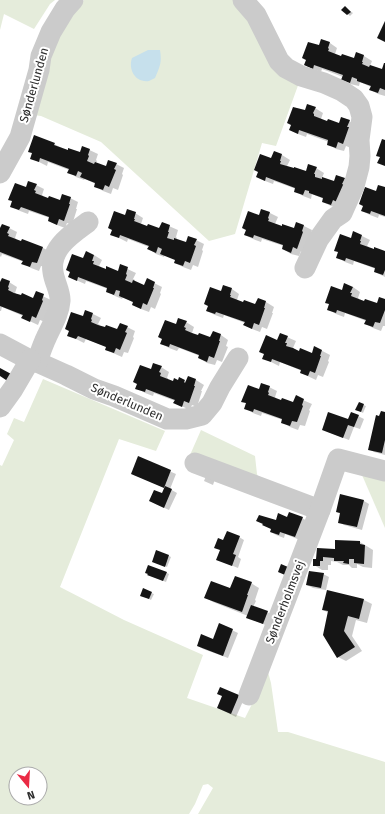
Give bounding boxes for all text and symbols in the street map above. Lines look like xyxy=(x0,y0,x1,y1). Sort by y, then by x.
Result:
street label: Sønderlunden xyxy=(17,46,51,124)
street label: Sønderlunden xyxy=(89,380,165,424)
street label: Sønderholmsvej xyxy=(263,558,307,646)
north arrow xyxy=(8,766,48,806)
text: N xyxy=(25,788,36,802)

